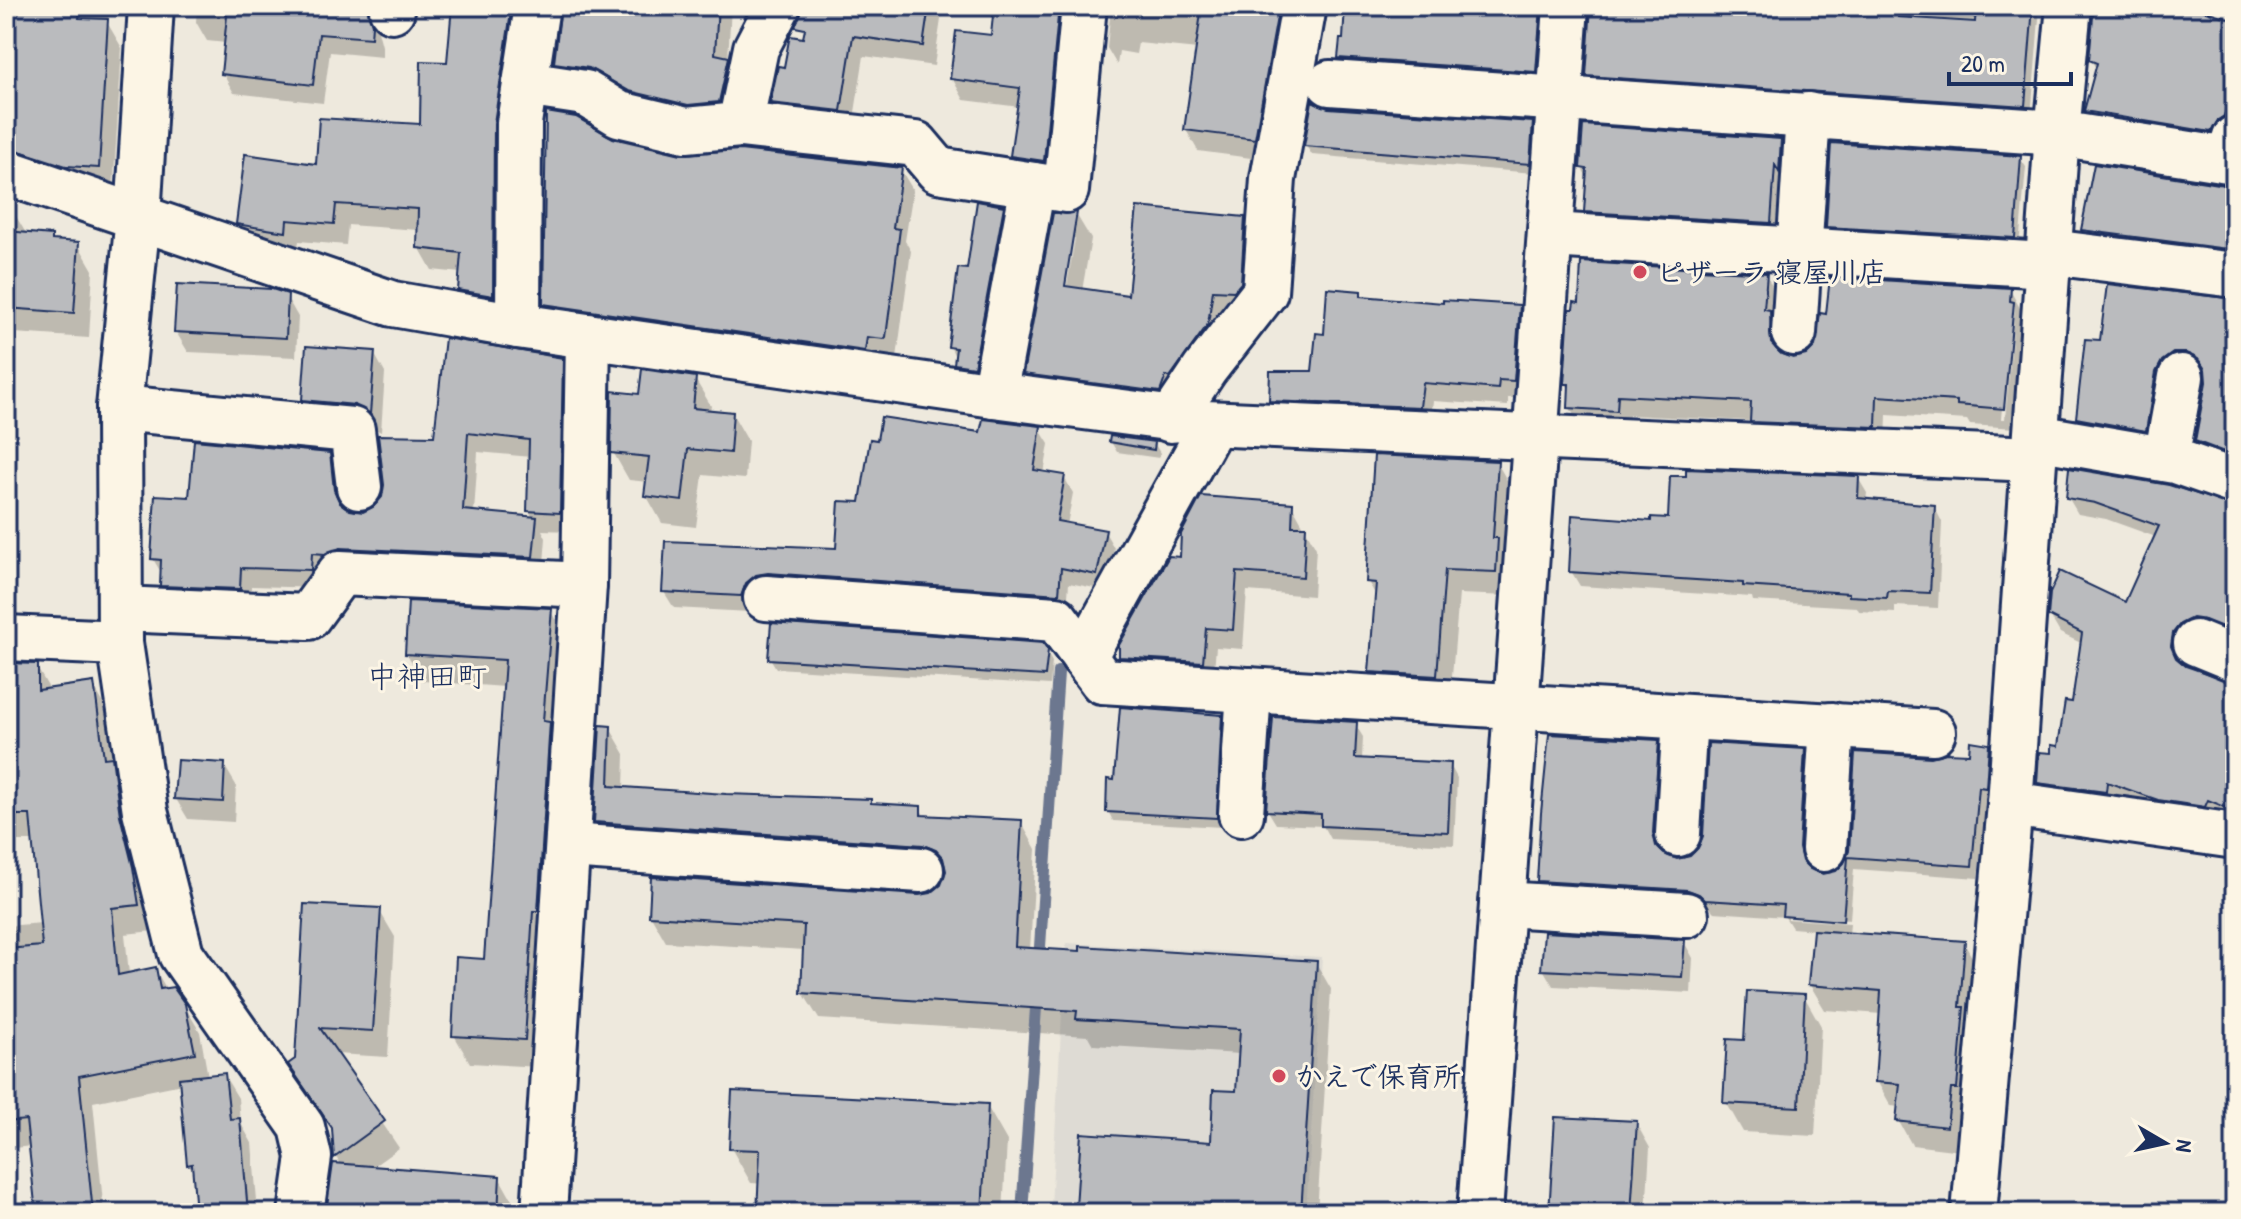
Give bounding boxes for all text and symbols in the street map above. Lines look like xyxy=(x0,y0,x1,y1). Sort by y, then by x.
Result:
scale bar xyxy=(1949,36,2071,86)
text: 20 m xyxy=(1961,47,2005,79)
place label: ピザーラ 寝屋川店 xyxy=(1656,253,1886,291)
marker: ピザーラ 寝屋川店 xyxy=(1631,263,1649,281)
district label: 中神田町 xyxy=(367,656,487,696)
place label: かえで保育所 xyxy=(1295,1057,1461,1095)
marker: かえで保育所 xyxy=(1270,1067,1288,1085)
north arrow xyxy=(2125,1103,2205,1183)
text: N xyxy=(2169,1138,2200,1155)

